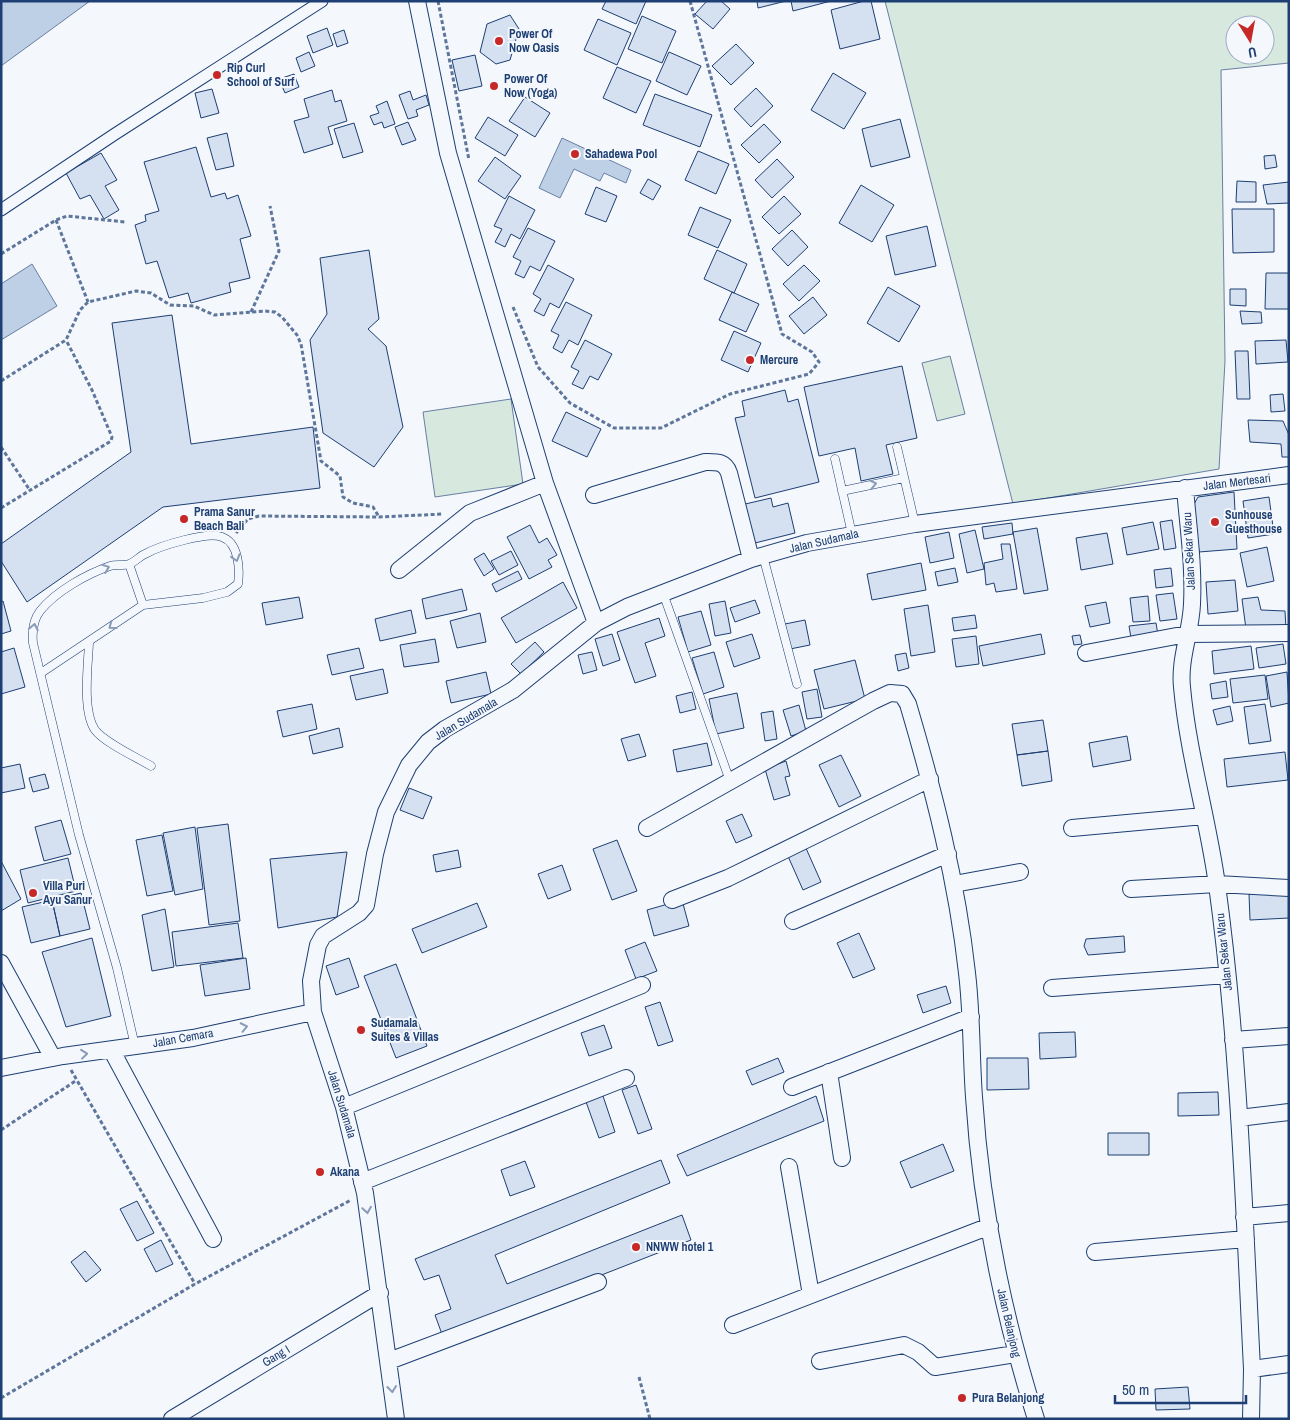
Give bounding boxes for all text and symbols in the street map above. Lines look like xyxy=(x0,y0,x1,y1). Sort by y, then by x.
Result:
north arrow xyxy=(1225,15,1275,65)
place label: Power Of Now Oasis xyxy=(509,26,560,56)
marker: Power Of Now Oasis xyxy=(493,35,505,47)
text: U xyxy=(1247,43,1258,62)
place label: Rip Curl School of Surf xyxy=(227,60,295,90)
marker: Rip Curl School of Surf xyxy=(211,69,223,81)
place label: Power Of Now (Yoga) xyxy=(504,71,557,101)
marker: Power Of Now (Yoga) xyxy=(488,80,500,92)
place label: Sahadewa Pool xyxy=(585,146,657,162)
marker: Sahadewa Pool xyxy=(569,148,581,160)
place label: Mercure xyxy=(760,352,799,368)
marker: Mercure xyxy=(744,354,756,366)
street label: Jalan Mertesari xyxy=(1202,470,1272,494)
one-way arrow xyxy=(868,480,877,490)
place label: Prama Sanur Beach Bali xyxy=(194,504,255,534)
place label: Sunhouse Guesthouse xyxy=(1225,507,1282,537)
street label: Jalan Sekar Waru xyxy=(1179,512,1199,590)
marker: Prama Sanur Beach Bali xyxy=(178,513,190,525)
marker: Sunhouse Guesthouse xyxy=(1209,516,1221,528)
street label: Jalan Sudamala xyxy=(788,525,861,557)
one-way arrow xyxy=(231,553,241,562)
one-way arrow xyxy=(101,564,110,574)
one-way arrow xyxy=(108,620,118,629)
one-way arrow xyxy=(29,622,39,631)
street label: Jalan Sudamala xyxy=(432,694,501,744)
place label: Villa Puri Ayu Sanur xyxy=(43,878,92,908)
marker: Villa Puri Ayu Sanur xyxy=(27,887,39,899)
street label: Jalan Sekar Waru xyxy=(1212,912,1236,992)
place label: Sudamala Suites & Villas xyxy=(371,1015,439,1045)
one-way arrow xyxy=(239,1022,248,1033)
marker: Sudamala Suites & Villas xyxy=(355,1024,367,1036)
street label: Jalan Cemara xyxy=(151,1025,215,1051)
one-way arrow xyxy=(80,1049,88,1060)
street label: Jalan Sudamala xyxy=(324,1068,360,1141)
place label: Akana xyxy=(330,1164,360,1180)
marker: Akana xyxy=(314,1166,326,1178)
one-way arrow xyxy=(362,1206,372,1215)
place label: NNWW hotel 1 xyxy=(646,1239,714,1255)
marker: NNWW hotel 1 xyxy=(630,1241,642,1253)
street label: Jalan Belanjong xyxy=(993,1287,1025,1359)
street label: Gang I xyxy=(259,1342,293,1370)
scale bar xyxy=(1115,1372,1246,1404)
text: 50 m xyxy=(1122,1379,1149,1400)
one-way arrow xyxy=(386,1385,397,1393)
place label: Pura Belanjong xyxy=(972,1390,1044,1406)
marker: Pura Belanjong xyxy=(956,1392,968,1404)

